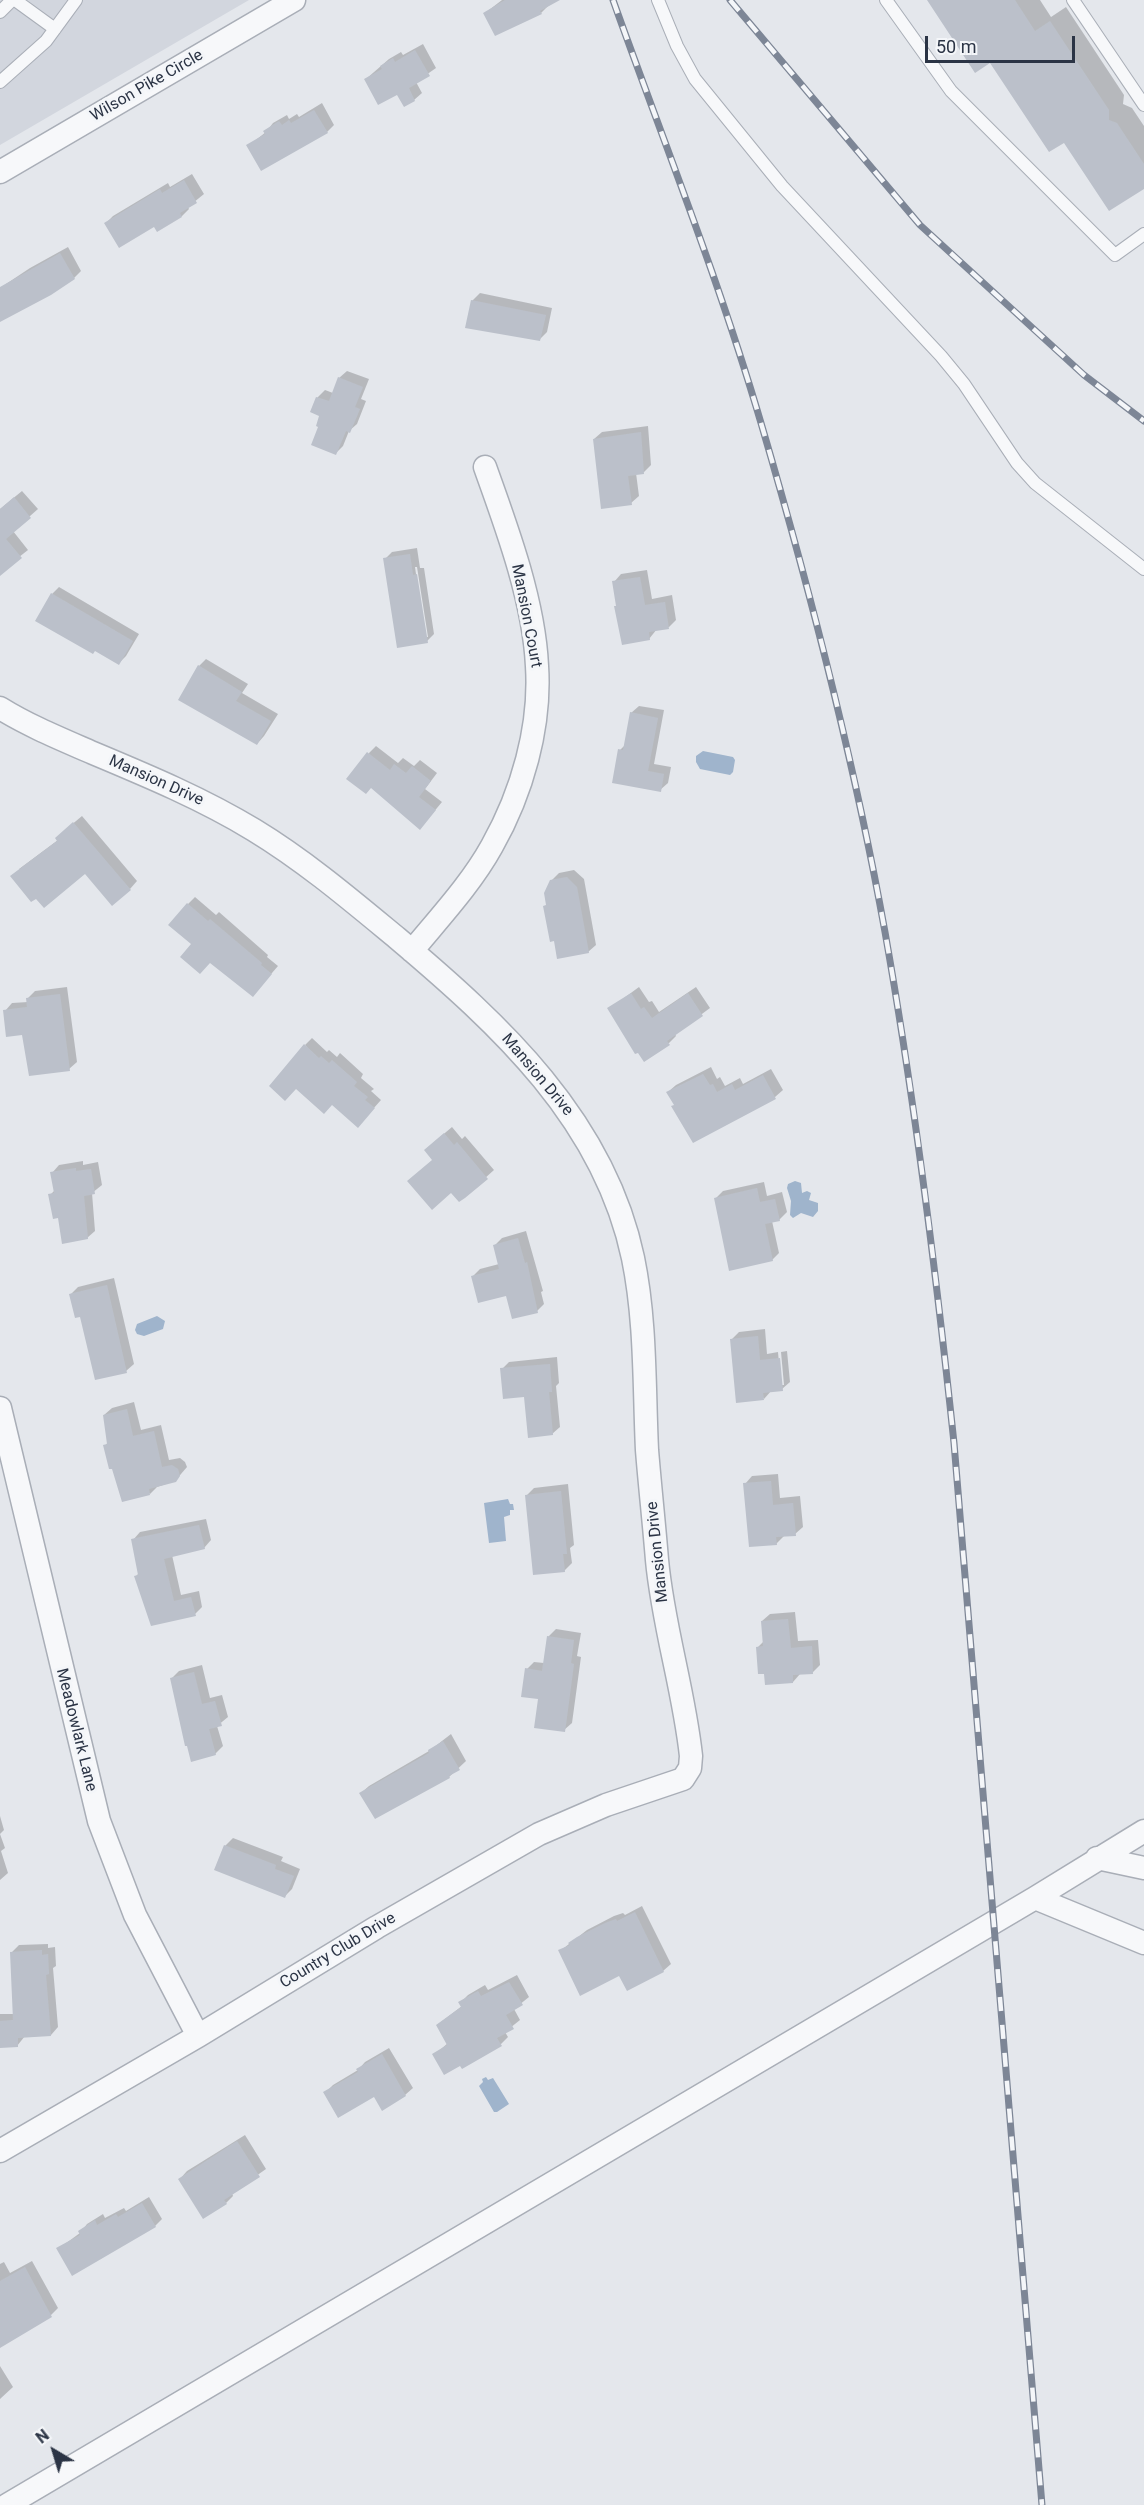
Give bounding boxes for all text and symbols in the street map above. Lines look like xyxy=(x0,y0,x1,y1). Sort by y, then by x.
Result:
scale bar xyxy=(928,24,1078,62)
text: 50 m xyxy=(936,36,976,57)
street label: Wilson Pike Circle xyxy=(87,46,207,126)
street label: Mansion Court xyxy=(507,563,545,669)
street label: Mansion Drive xyxy=(106,752,206,810)
street label: Mansion Drive xyxy=(497,1030,577,1120)
street label: Mansion Drive xyxy=(643,1501,673,1603)
street label: Meadowlark Lane xyxy=(51,1667,101,1793)
street label: Country Club Drive xyxy=(277,1909,399,1993)
north arrow xyxy=(24,2421,84,2481)
text: N xyxy=(32,2425,53,2447)

